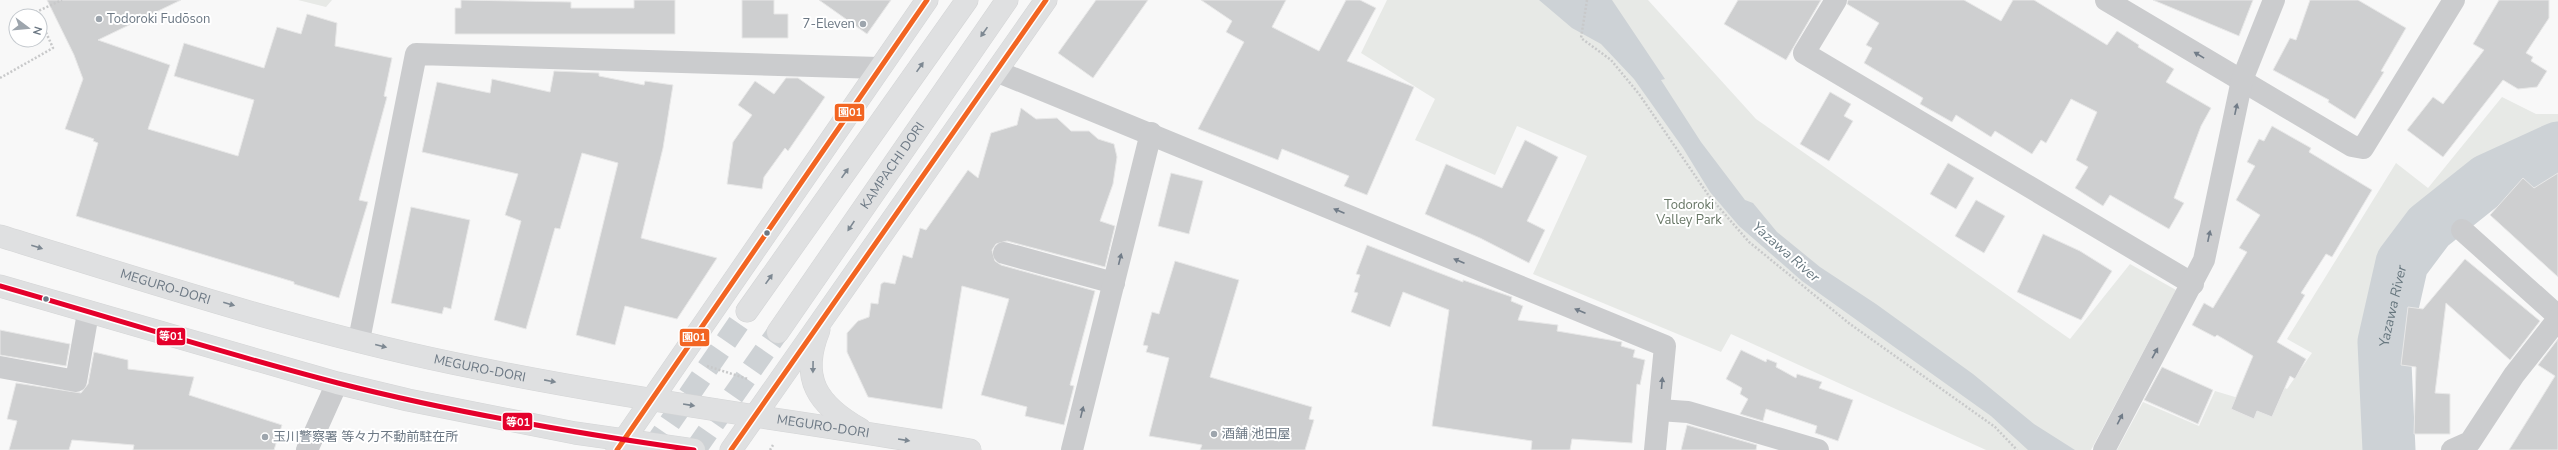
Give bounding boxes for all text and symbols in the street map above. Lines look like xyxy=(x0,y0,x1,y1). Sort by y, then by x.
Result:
north arrow xyxy=(8,8,48,48)
place label: Todoroki Fudōson xyxy=(107,10,210,28)
marker: Todoroki Fudōson xyxy=(94,14,104,24)
place label: 7-Eleven xyxy=(803,15,855,33)
marker: 7-Eleven xyxy=(858,19,868,29)
text: N xyxy=(29,25,45,37)
one-way arrow xyxy=(980,27,988,37)
one-way arrow xyxy=(2193,51,2205,58)
one-way arrow xyxy=(916,62,924,72)
line badge: 園01 xyxy=(834,103,865,122)
one-way arrow xyxy=(2233,103,2239,115)
text: 園01 xyxy=(838,105,862,120)
street label: KAMPACHI DORI xyxy=(856,119,929,213)
one-way arrow xyxy=(841,168,849,178)
park label: Todoroki Valley Park xyxy=(1655,196,1722,229)
one-way arrow xyxy=(1333,207,1345,213)
water label: Yazawa River xyxy=(1748,218,1824,287)
one-way arrow xyxy=(847,221,855,231)
unlabelled marker xyxy=(762,228,772,238)
one-way arrow xyxy=(2207,230,2213,242)
one-way arrow xyxy=(32,244,44,250)
one-way arrow xyxy=(1117,253,1123,265)
one-way arrow xyxy=(1453,257,1465,263)
water label: Yazawa River xyxy=(2374,262,2411,347)
street label: MEGURO-DORI xyxy=(118,265,213,309)
one-way arrow xyxy=(765,274,773,284)
unlabelled marker xyxy=(41,294,51,304)
one-way arrow xyxy=(223,302,235,308)
one-way arrow xyxy=(1573,307,1585,313)
line badge: 等01 xyxy=(156,327,186,346)
line badge: 園01 xyxy=(679,328,710,347)
text: 等01 xyxy=(159,329,183,344)
text: 園01 xyxy=(682,330,706,345)
one-way arrow xyxy=(376,343,388,349)
one-way arrow xyxy=(2151,347,2158,359)
street label: MEGURO-DORI xyxy=(432,350,527,386)
one-way arrow xyxy=(810,361,816,374)
one-way arrow xyxy=(1658,377,1665,389)
one-way arrow xyxy=(543,379,556,385)
one-way arrow xyxy=(683,402,695,408)
one-way arrow xyxy=(1079,406,1085,418)
street label: MEGURO-DORI xyxy=(775,410,870,443)
line badge: 等01 xyxy=(502,412,533,431)
one-way arrow xyxy=(2117,413,2123,425)
text: 等01 xyxy=(506,415,530,430)
place label: 酒舗 池田屋 xyxy=(1222,425,1290,443)
place label: 玉川警察署 等々力不動前駐在所 xyxy=(273,428,458,446)
marker: 酒舗 池田屋 xyxy=(1209,429,1219,439)
marker: 玉川警察署 等々力不動前駐在所 xyxy=(260,432,270,442)
one-way arrow xyxy=(898,437,910,443)

